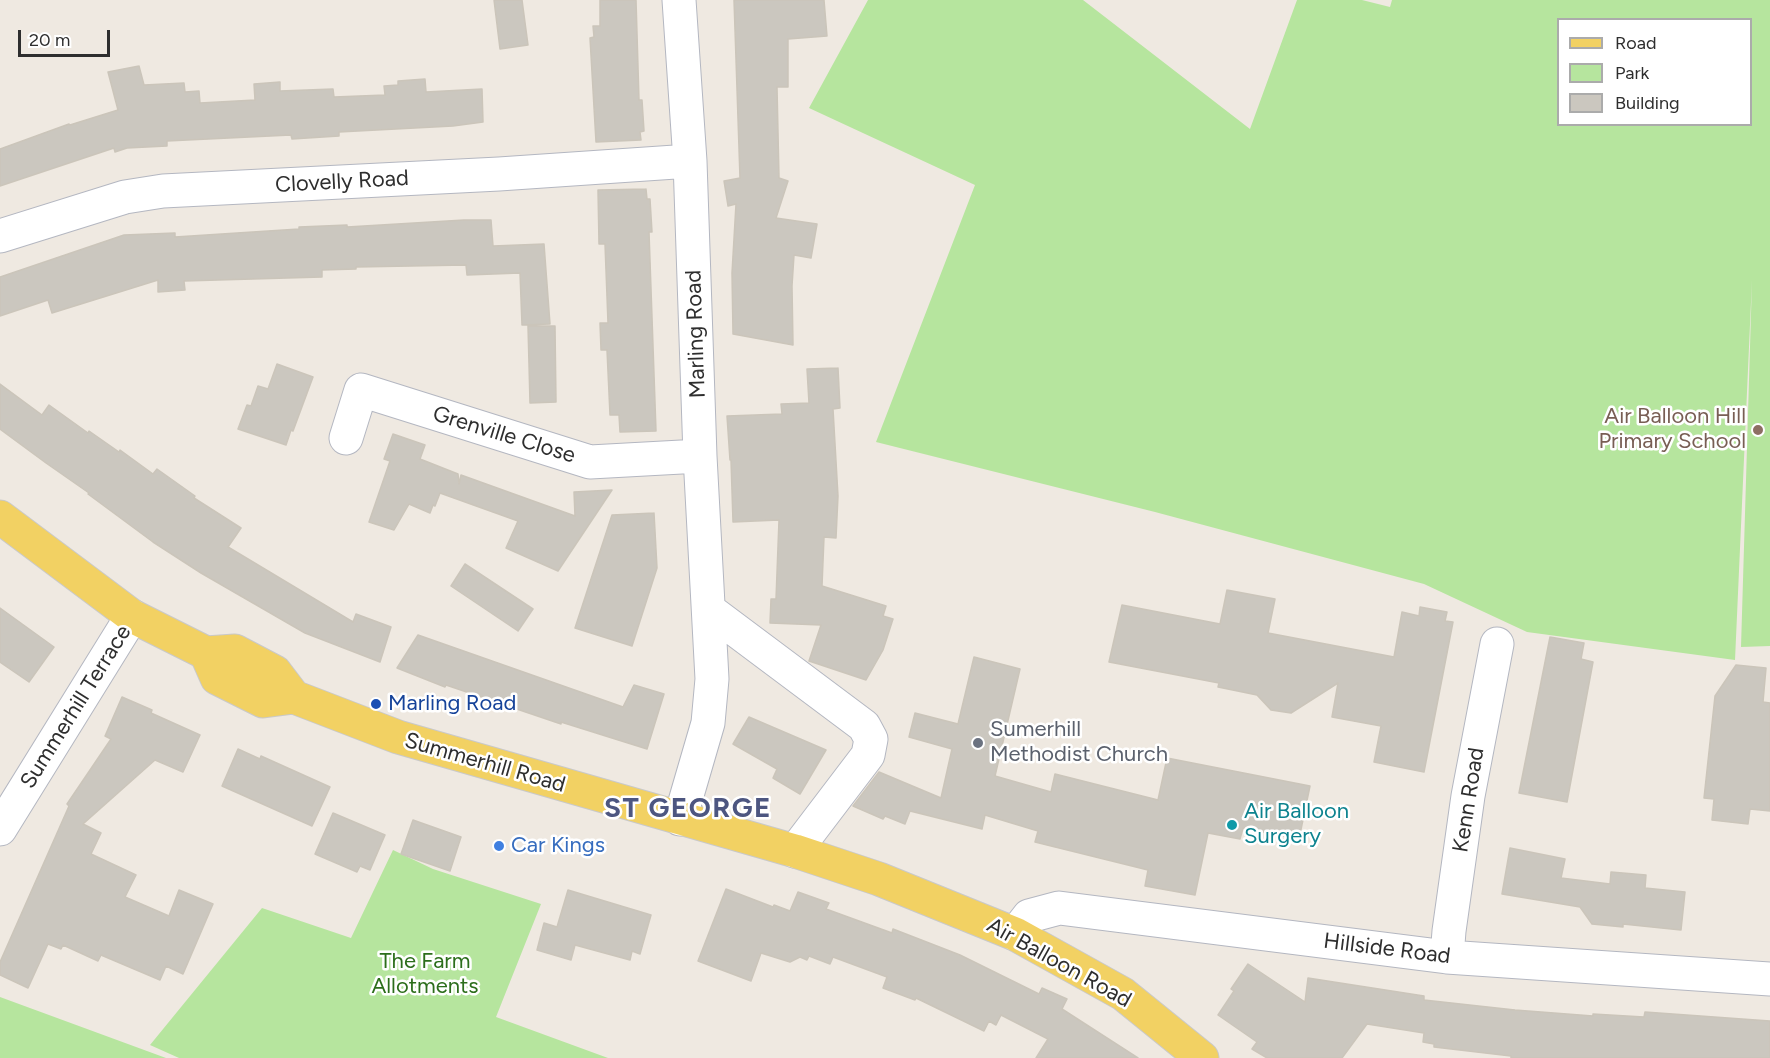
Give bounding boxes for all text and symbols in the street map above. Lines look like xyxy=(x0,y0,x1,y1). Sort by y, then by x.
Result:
scale bar xyxy=(21,18,112,56)
legend xyxy=(1557,18,1752,126)
text: 20 m xyxy=(29,29,70,51)
text: Road xyxy=(1615,32,1656,54)
text: Park xyxy=(1615,62,1649,84)
text: Building xyxy=(1615,92,1680,114)
street label: Clovelly Road xyxy=(275,165,409,199)
street label: Marling Road xyxy=(681,269,711,399)
street label: Grenville Close xyxy=(430,401,578,469)
place label: Air Balloon Hill Primary School xyxy=(1598,404,1746,456)
marker: Air Balloon Hill Primary School xyxy=(1751,423,1765,437)
street label: Summerhill Terrace xyxy=(15,620,137,794)
place label: Marling Road xyxy=(388,691,516,717)
marker: Marling Road xyxy=(369,697,383,711)
place label: Sumerhill Methodist Church xyxy=(990,717,1168,768)
street label: Summerhill Road xyxy=(402,727,568,799)
marker: Sumerhill Methodist Church xyxy=(971,736,985,750)
street label: Kenn Road xyxy=(1448,746,1490,854)
district label: ST GEORGE xyxy=(604,792,772,826)
place label: Air Balloon Surgery xyxy=(1244,799,1349,850)
marker: Air Balloon Surgery xyxy=(1225,818,1239,832)
place label: Car Kings xyxy=(511,833,605,859)
marker: Car Kings xyxy=(492,839,506,853)
street label: Air Balloon Road xyxy=(982,912,1136,1014)
street label: Hillside Road xyxy=(1322,928,1452,970)
park label: The Farm Allotments xyxy=(371,949,479,1000)

